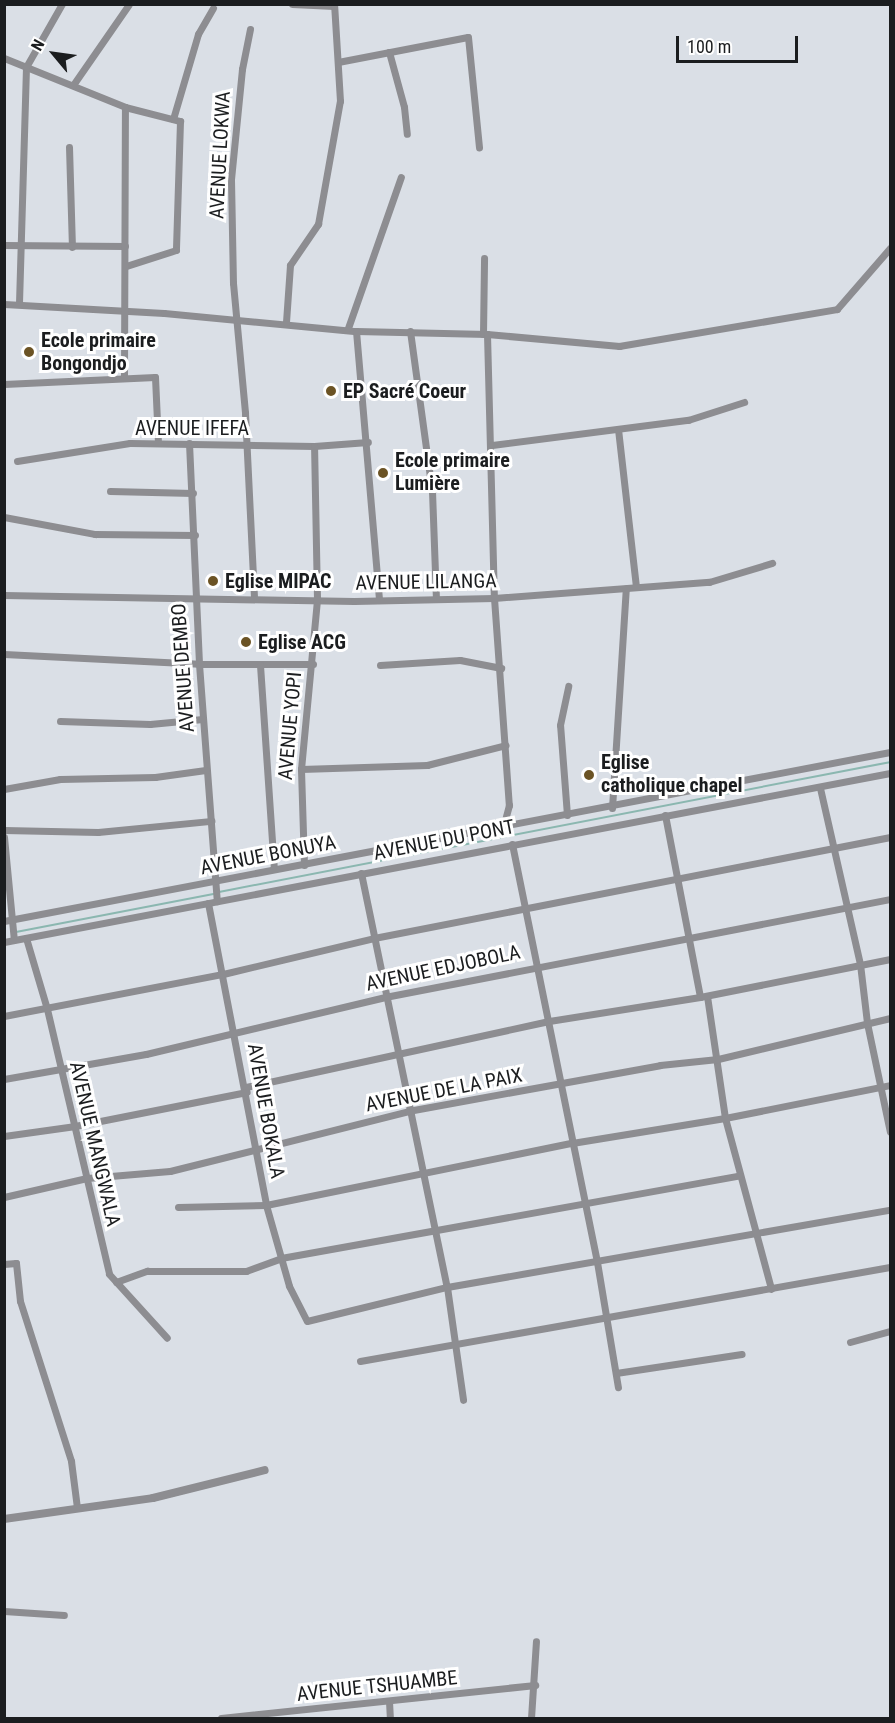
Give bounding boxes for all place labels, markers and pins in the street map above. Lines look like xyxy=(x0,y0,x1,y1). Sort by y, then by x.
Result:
place label: Ecole primaire Bongondjo xyxy=(41,328,156,375)
marker: Ecole primaire Bongondjo xyxy=(22,345,36,359)
place label: EP Sacré Coeur xyxy=(343,379,466,403)
marker: EP Sacré Coeur xyxy=(324,384,338,398)
place label: Ecole primaire Lumière xyxy=(395,449,510,496)
marker: Ecole primaire Lumière xyxy=(376,466,390,480)
place label: Eglise MIPAC xyxy=(225,569,331,593)
marker: Eglise MIPAC xyxy=(206,574,220,588)
place label: Eglise ACG xyxy=(258,630,346,654)
marker: Eglise ACG xyxy=(239,635,253,649)
place label: Eglise catholique chapel xyxy=(601,751,743,798)
marker: Eglise catholique chapel xyxy=(582,768,596,782)

